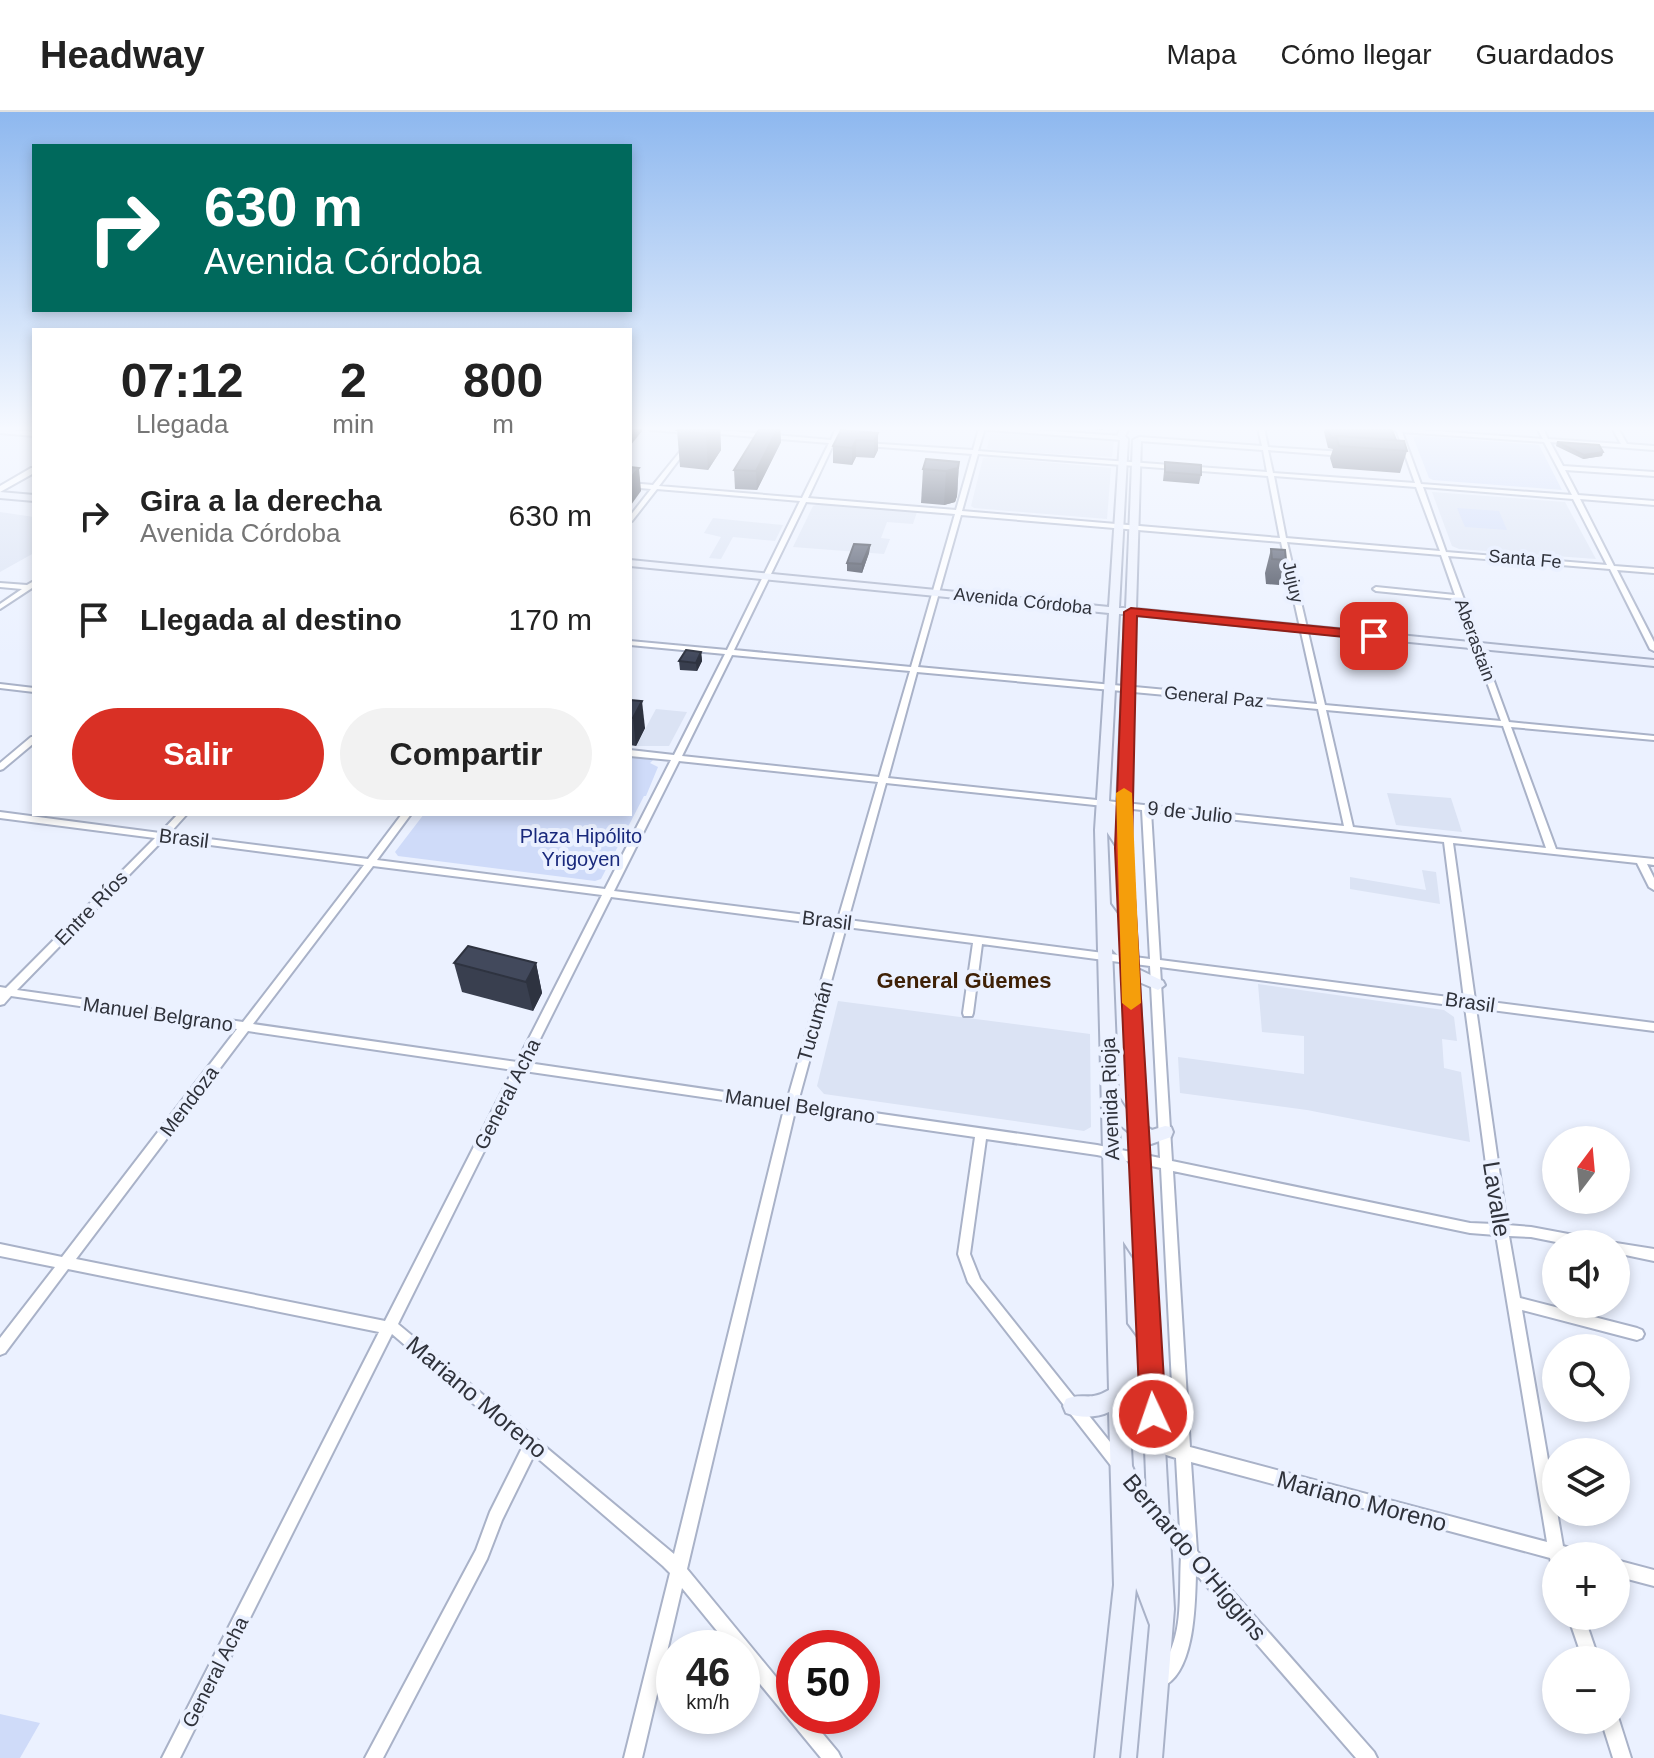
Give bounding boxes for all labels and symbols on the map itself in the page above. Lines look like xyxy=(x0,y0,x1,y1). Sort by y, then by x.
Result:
street label: Santa Fe xyxy=(1488,546,1562,572)
street label: Jujuy xyxy=(1279,559,1307,605)
street label: Avenida Córdoba xyxy=(953,584,1094,618)
street label: Aberastain xyxy=(1451,596,1499,684)
pin xyxy=(1340,602,1408,670)
street label: General Paz xyxy=(1163,683,1265,711)
street label: 9 de Julio xyxy=(1146,797,1234,827)
street label: Brasil xyxy=(158,824,210,852)
park label: Plaza Hipólito Yrigoyen xyxy=(520,825,642,870)
street label: Entre Ríos xyxy=(50,866,132,950)
street label: Brasil xyxy=(801,906,853,934)
district label: General Güemes xyxy=(877,968,1051,993)
street label: Tucumán xyxy=(793,978,837,1064)
street label: Brasil xyxy=(1444,988,1496,1016)
street label: Manuel Belgrano xyxy=(82,993,234,1035)
street label: General Acha xyxy=(470,1034,545,1153)
street label: Avenida Rioja xyxy=(1097,1036,1123,1161)
street label: Mendoza xyxy=(155,1061,223,1140)
street label: Manuel Belgrano xyxy=(724,1085,876,1127)
north arrow xyxy=(1542,1126,1630,1214)
street label: Lavalle xyxy=(1478,1159,1516,1239)
street label: Mariano Moreno xyxy=(401,1330,553,1464)
position arrow xyxy=(1111,1372,1195,1456)
street label: Mariano Moreno xyxy=(1274,1465,1450,1537)
street label: Bernardo O'Higgins xyxy=(1118,1468,1272,1646)
street label: General Acha xyxy=(178,1612,253,1731)
speed limit sign: 50 xyxy=(776,1630,880,1734)

